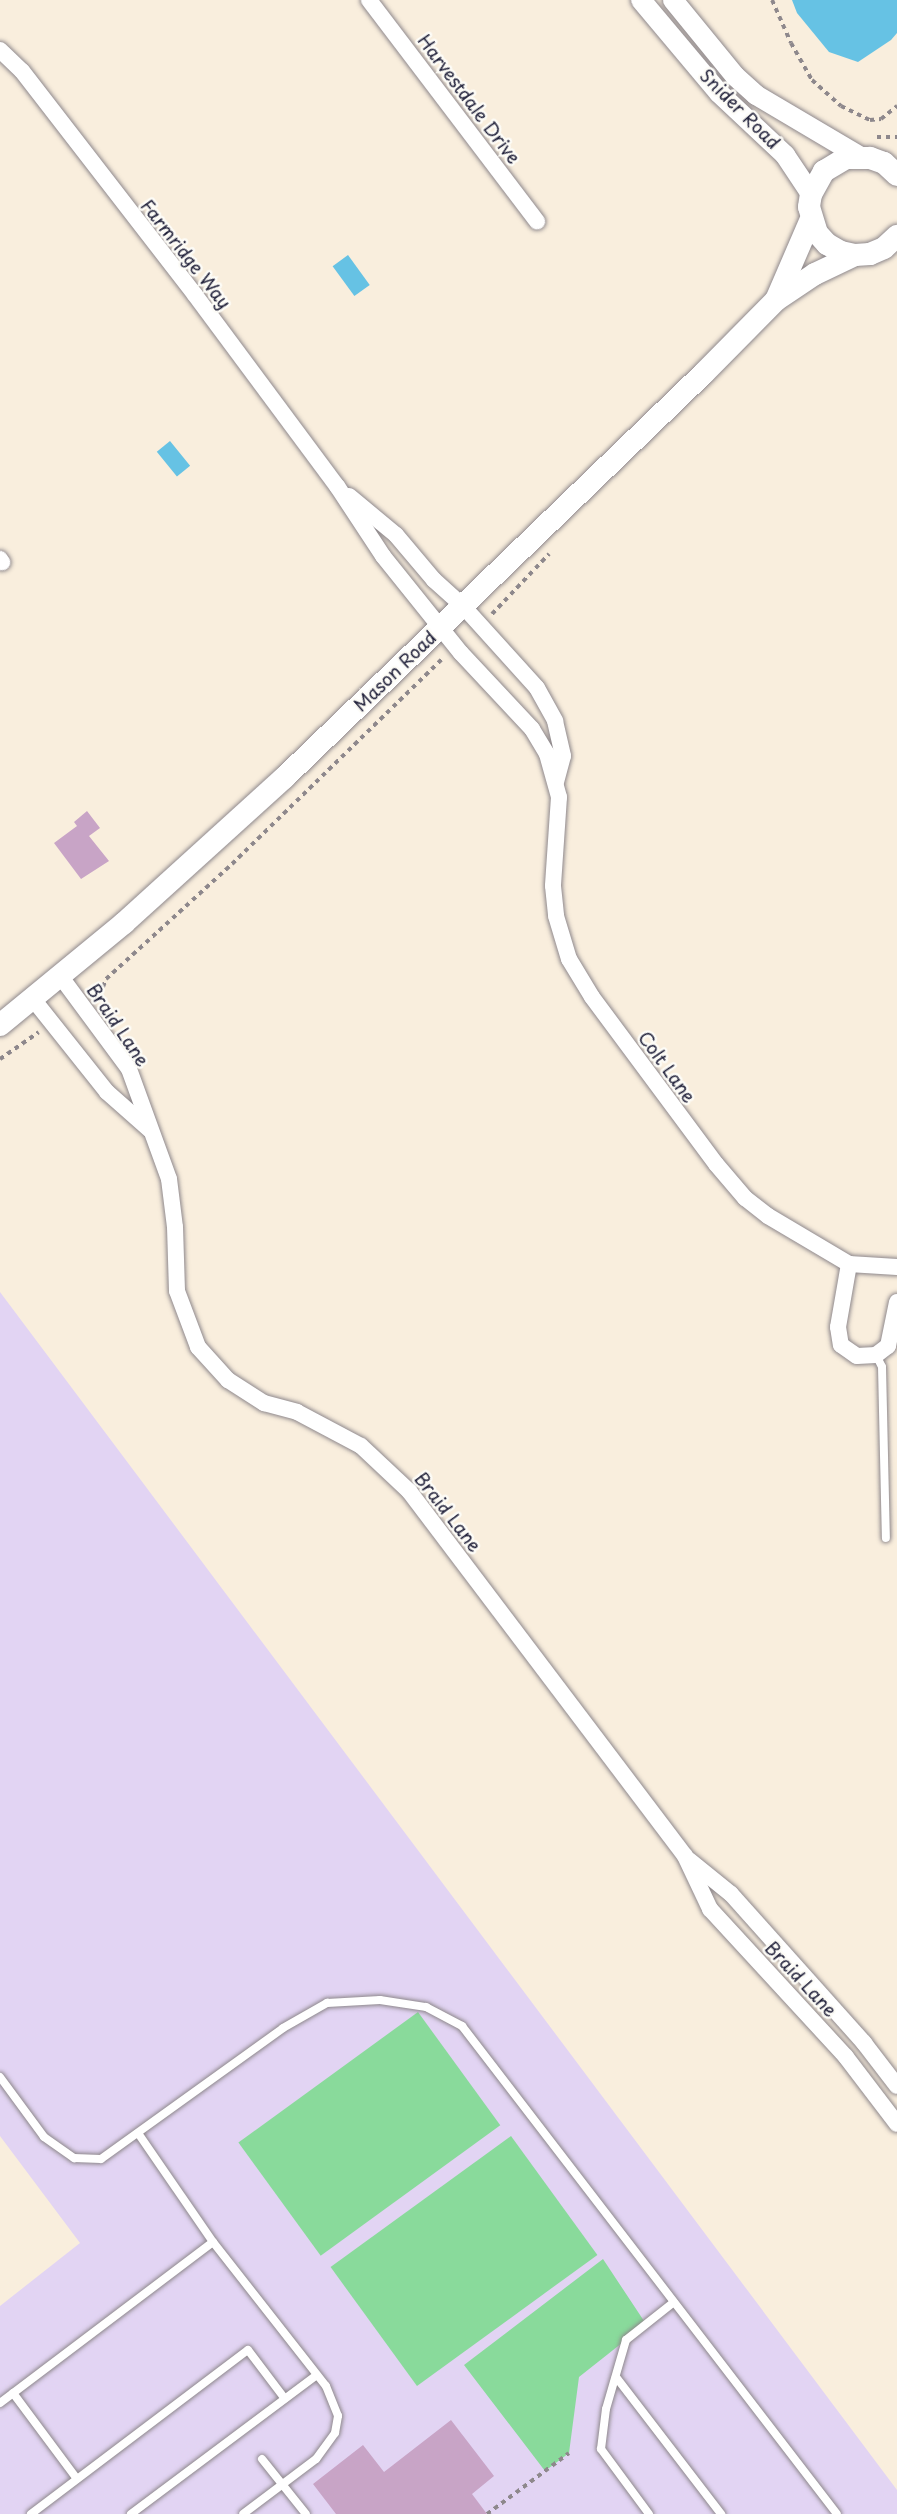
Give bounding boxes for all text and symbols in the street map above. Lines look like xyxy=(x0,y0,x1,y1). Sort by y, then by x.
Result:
street label: Harvestdale Drive xyxy=(413,30,525,168)
street label: Snider Road xyxy=(695,64,785,154)
street label: Farmridge Way xyxy=(136,195,236,313)
street label: Mason Road xyxy=(349,627,441,715)
street label: Braid Lane xyxy=(82,979,154,1071)
street label: Colt Lane xyxy=(634,1027,700,1107)
street label: Braid Lane xyxy=(410,1468,486,1556)
street label: Braid Lane xyxy=(760,1937,842,2021)

